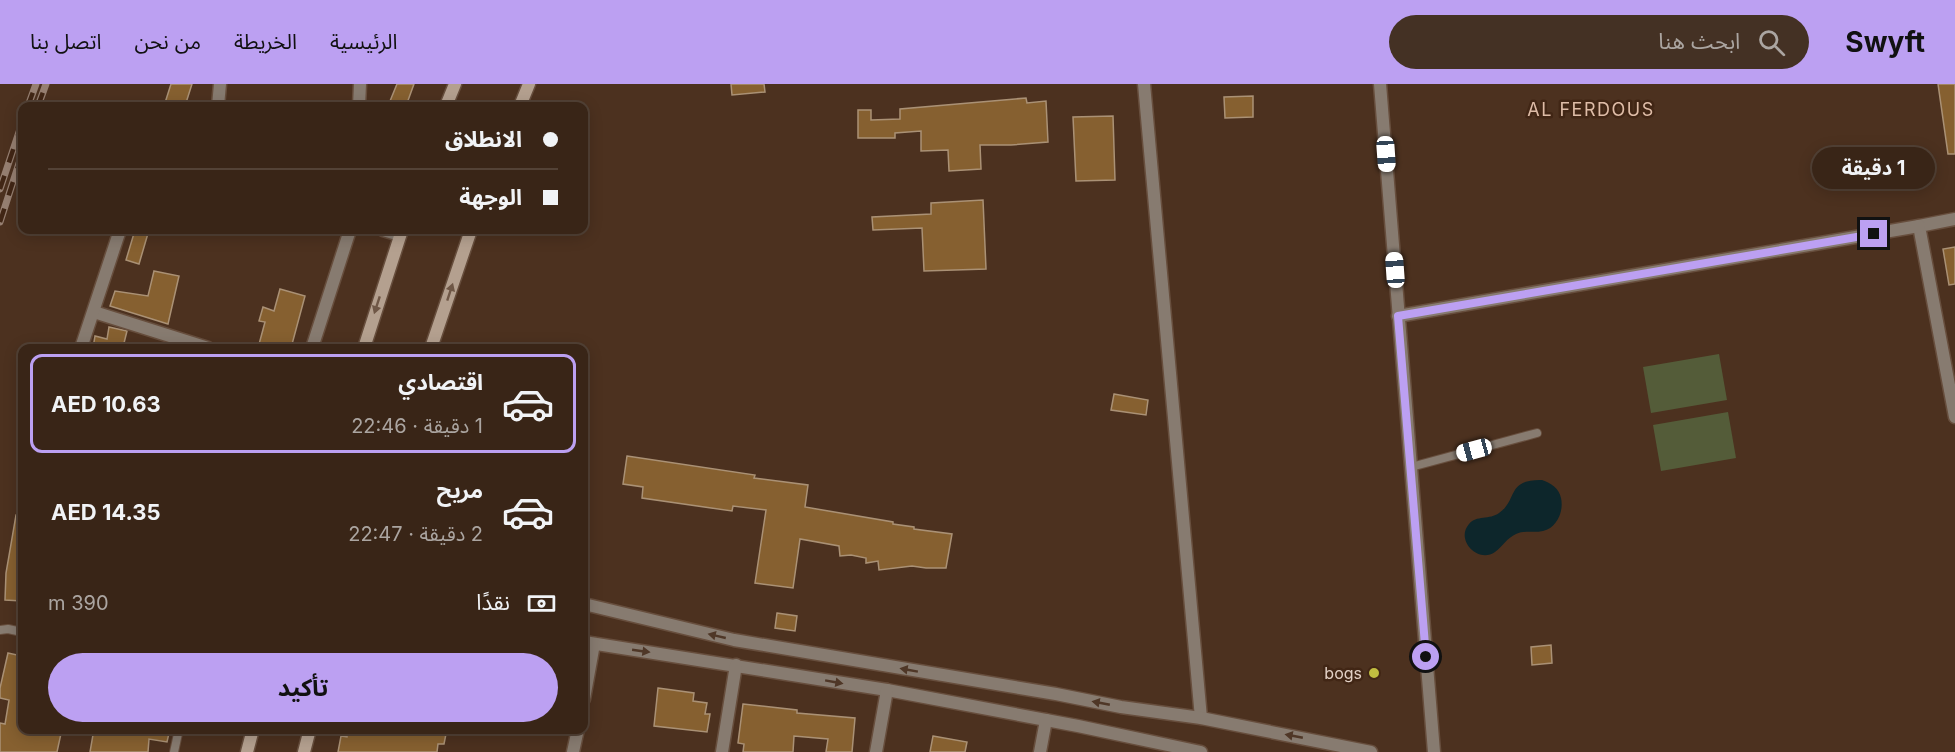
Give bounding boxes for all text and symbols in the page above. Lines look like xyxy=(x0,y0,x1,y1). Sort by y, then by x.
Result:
search box xyxy=(1389,15,1809,69)
text: Swyft xyxy=(1845,25,1925,59)
icon: search xyxy=(1755,26,1788,59)
text: ابحث هنا xyxy=(1658,28,1740,54)
text: اتصل بنا xyxy=(30,29,101,54)
text: من نحن xyxy=(134,29,201,54)
text: الخريطة xyxy=(234,29,297,54)
text: الرئيسية xyxy=(330,29,397,54)
district label: AL FERDOUS xyxy=(1527,99,1655,120)
text: الانطلاق xyxy=(445,126,522,152)
car xyxy=(1376,135,1396,173)
callout: 1 دقيقة xyxy=(1812,147,1936,189)
text: 1 دقيقة xyxy=(1842,156,1905,180)
text: الوجهة xyxy=(459,184,522,210)
route end xyxy=(1860,220,1887,247)
car xyxy=(1385,251,1405,289)
one-way arrow xyxy=(446,283,455,301)
one-way arrow xyxy=(372,296,382,314)
text: اقتصادي xyxy=(398,369,483,395)
icon: car xyxy=(501,377,555,431)
text: AED 10.63 xyxy=(51,391,161,417)
text: 1 دقيقة · 22:46 xyxy=(351,414,483,438)
car xyxy=(1454,437,1494,463)
text: مريح xyxy=(437,477,483,503)
icon: car xyxy=(501,485,555,539)
text: AED 14.35 xyxy=(51,499,161,525)
text: 2 دقيقة · 22:47 xyxy=(348,522,483,546)
icon: cash xyxy=(525,587,558,620)
text: نقدًا xyxy=(476,589,510,615)
text: 390 m xyxy=(48,591,109,615)
one-way arrow xyxy=(708,631,727,640)
route start xyxy=(1412,643,1439,670)
one-way arrow xyxy=(632,647,651,656)
button: تأكيد xyxy=(48,653,558,722)
place label: bogs xyxy=(1324,663,1362,683)
one-way arrow xyxy=(900,666,919,675)
marker: bogs xyxy=(1367,666,1381,680)
one-way arrow xyxy=(825,677,844,686)
one-way arrow xyxy=(1092,698,1111,707)
one-way arrow xyxy=(1284,731,1303,740)

